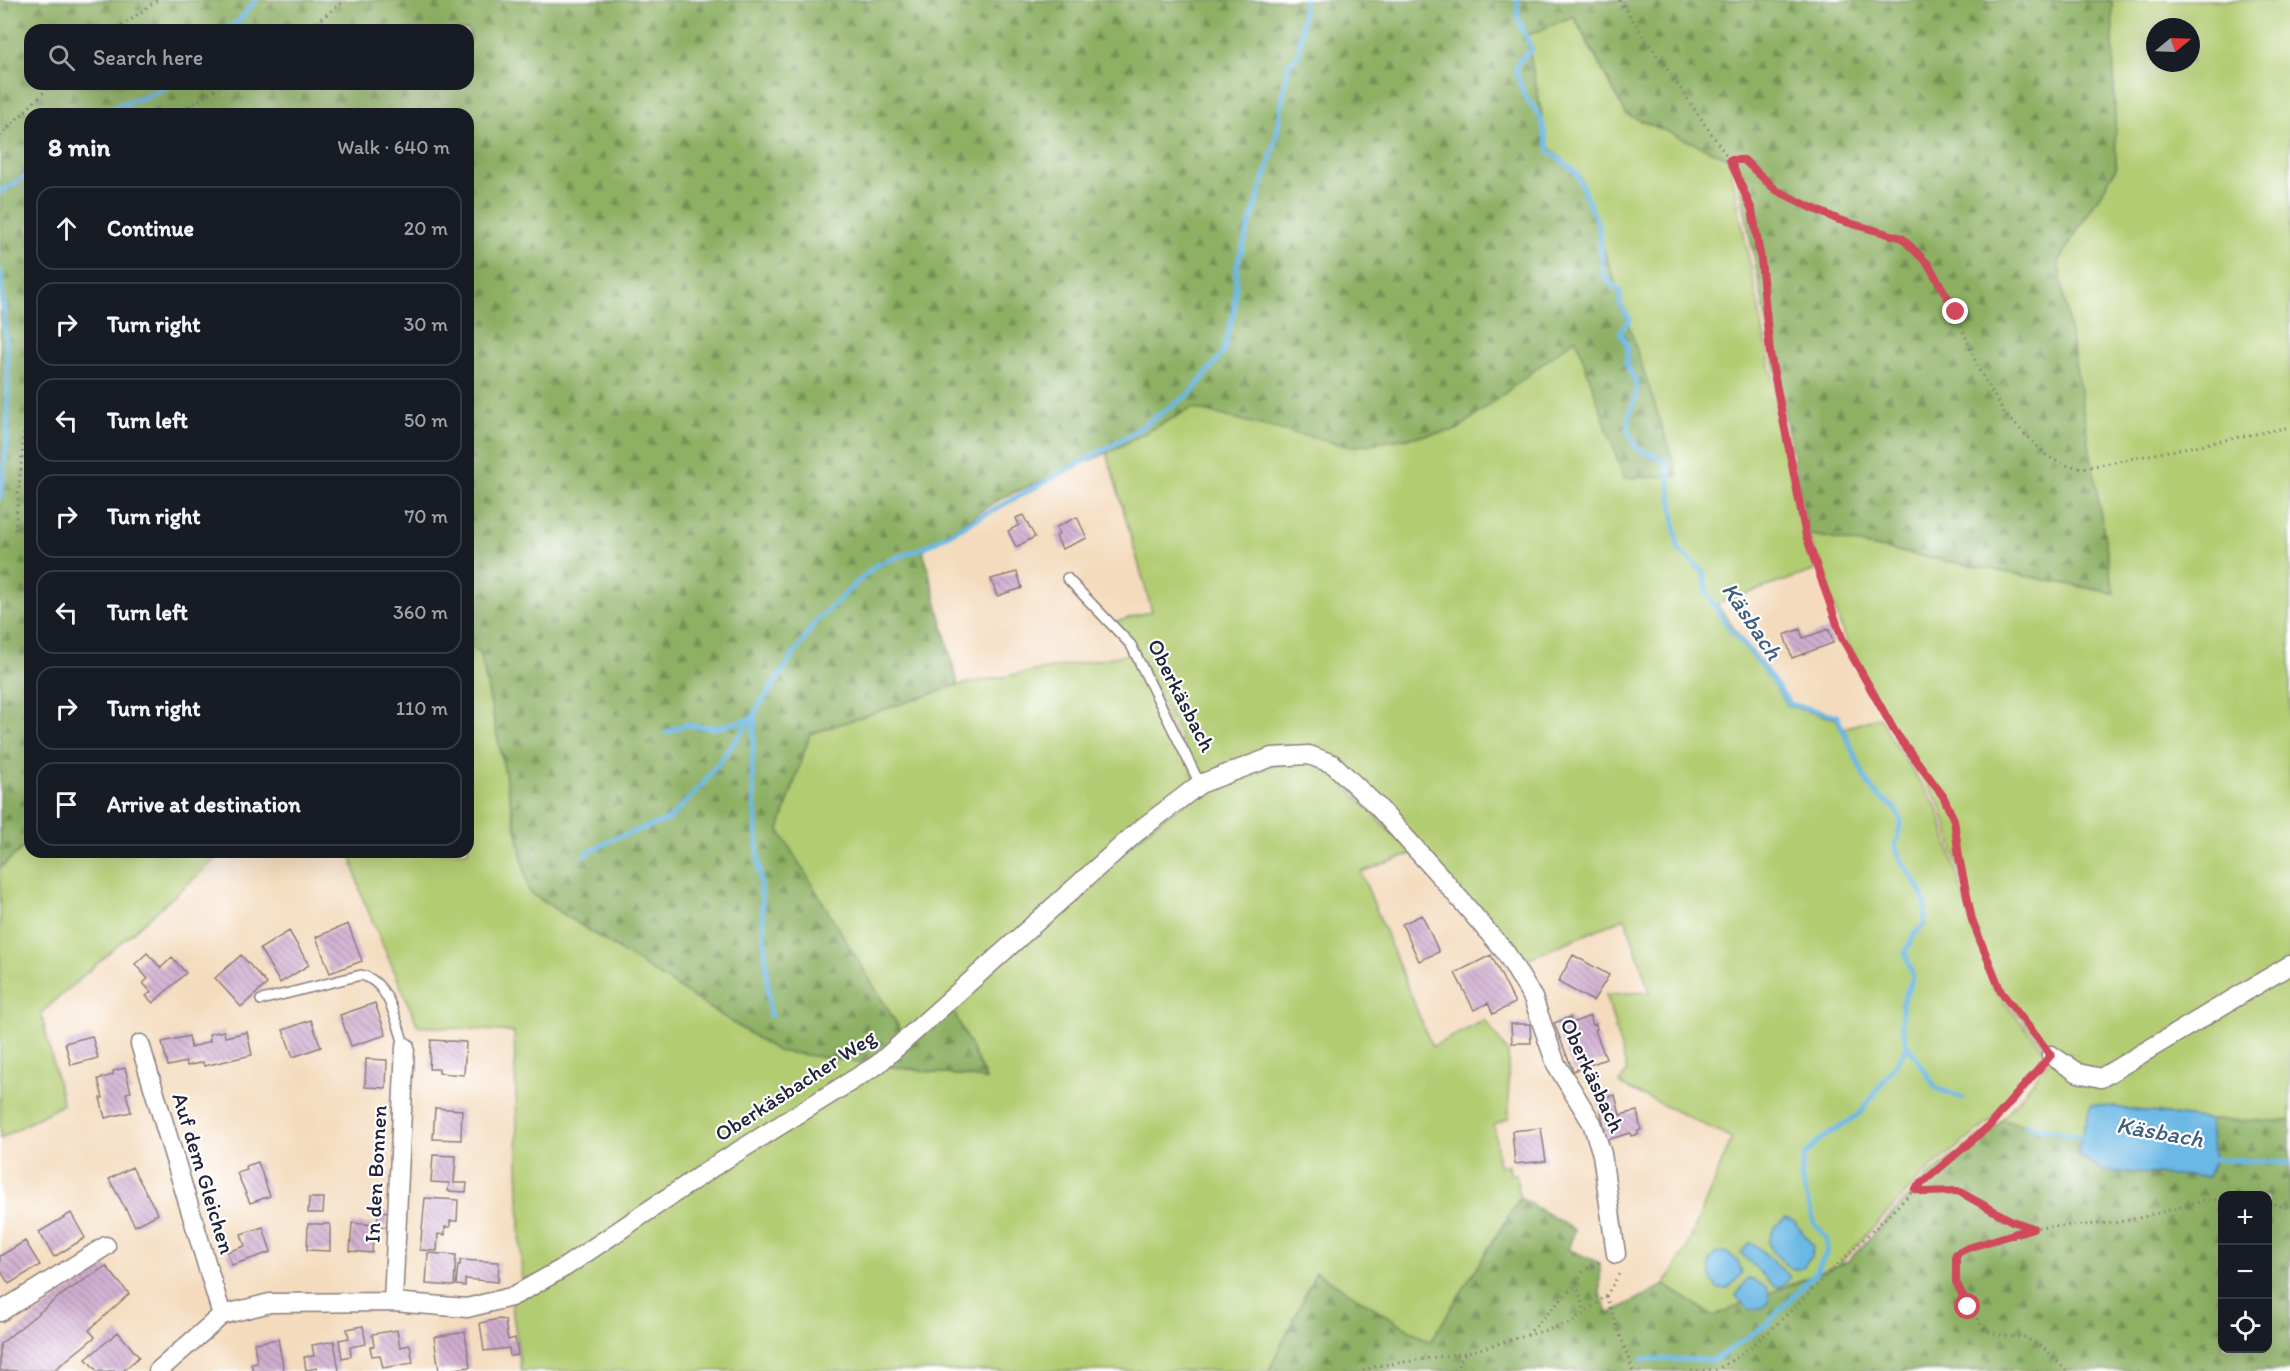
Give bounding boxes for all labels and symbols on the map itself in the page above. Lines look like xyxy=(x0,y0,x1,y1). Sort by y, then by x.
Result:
north arrow xyxy=(2146,18,2200,72)
route end xyxy=(1942,298,1968,324)
water label: Käsbach xyxy=(1716,576,1790,666)
street label: Oberkäsbach xyxy=(1142,634,1222,756)
street label: Oberkäsbach xyxy=(1554,1014,1631,1137)
street label: Oberkäsbacher Weg xyxy=(710,1023,882,1148)
street label: Auf dem Gleichen xyxy=(166,1089,241,1258)
street label: In den Bonnen xyxy=(358,1104,393,1244)
water label: Käsbach xyxy=(2114,1110,2207,1154)
route start xyxy=(1954,1293,1980,1319)

